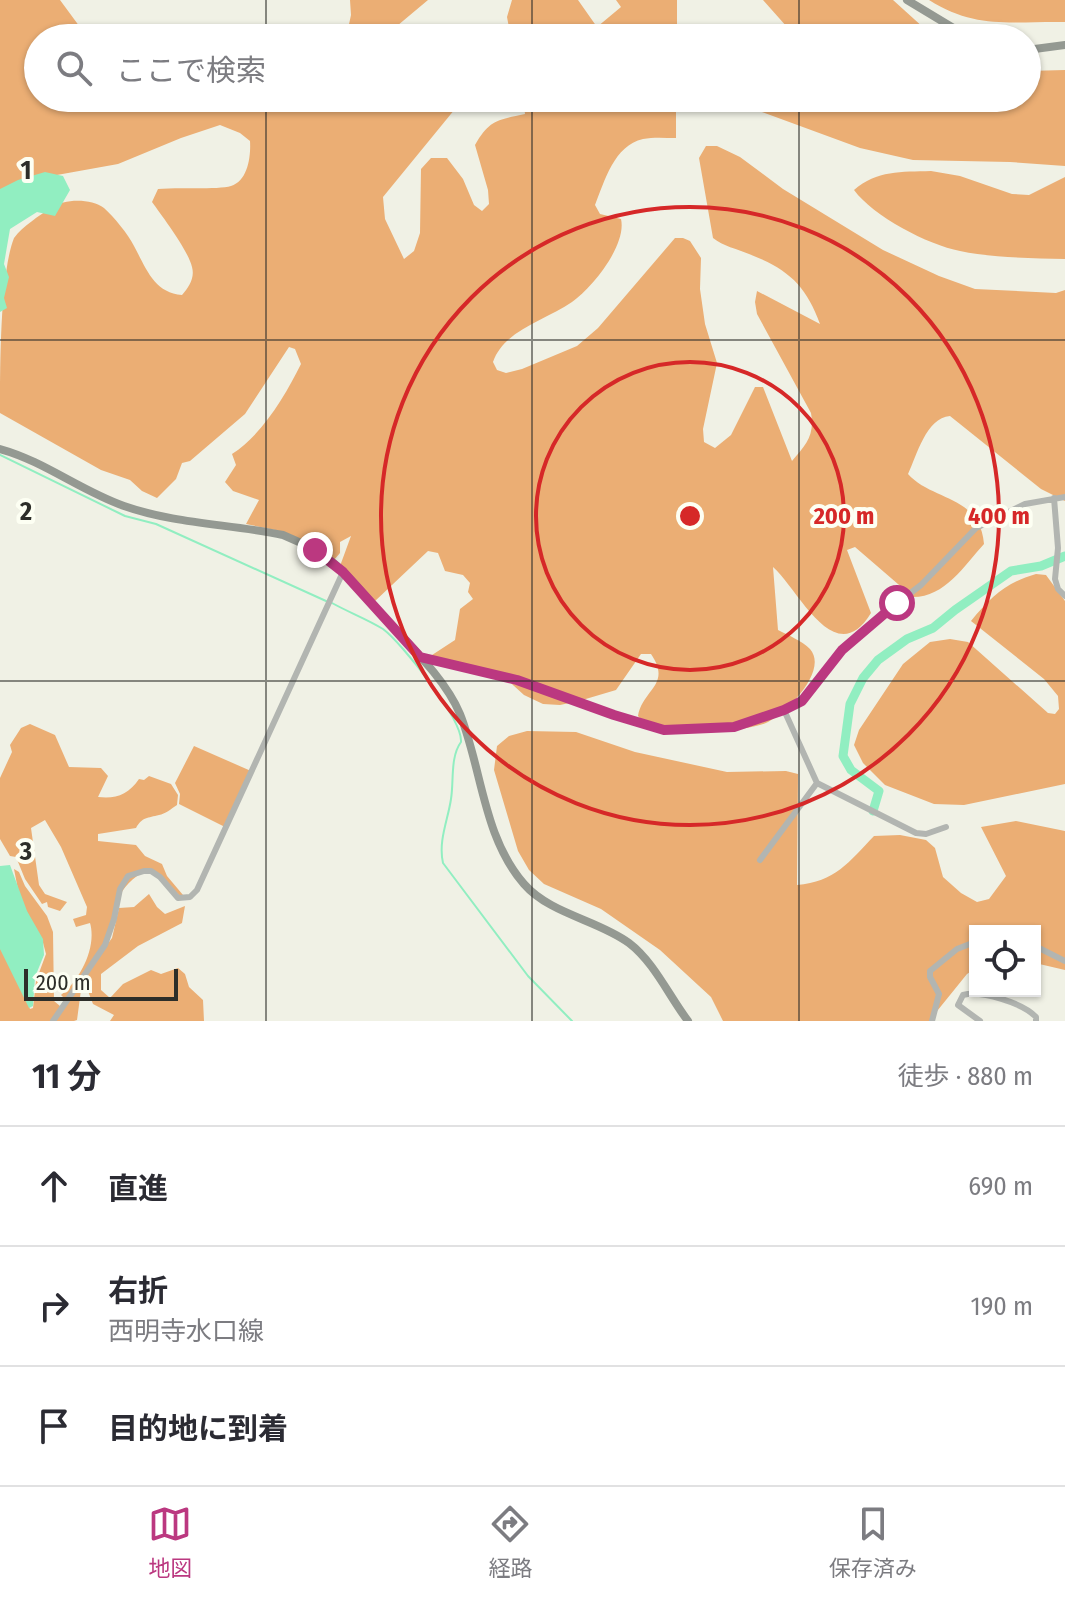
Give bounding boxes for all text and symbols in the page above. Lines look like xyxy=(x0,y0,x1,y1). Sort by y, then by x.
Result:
search box xyxy=(24,24,1041,112)
icon: search xyxy=(52,46,96,90)
text: ここで検索 xyxy=(116,53,266,89)
text: 1 xyxy=(21,155,32,186)
text: 2 xyxy=(19,496,32,527)
centre of rings xyxy=(676,502,704,530)
text: 200 m xyxy=(813,502,874,530)
text: 400 m xyxy=(968,502,1030,530)
route end xyxy=(297,532,333,568)
route start xyxy=(879,585,915,621)
text: 3 xyxy=(19,836,32,867)
map controls xyxy=(969,925,1041,997)
button: locate xyxy=(969,925,1041,997)
scale bar xyxy=(24,965,178,1001)
text: 200 m xyxy=(36,969,91,996)
text: 11 分 xyxy=(32,1056,101,1097)
text: 徒歩 · 880 m xyxy=(898,1061,1033,1092)
icon: ahead xyxy=(32,1164,76,1208)
text: 直進 xyxy=(108,1171,168,1207)
text: 690 m xyxy=(968,1171,1033,1202)
text: 右折 xyxy=(108,1273,168,1309)
icon: right xyxy=(32,1284,76,1328)
text: 190 m xyxy=(971,1291,1033,1322)
text: 西明寺水口線 xyxy=(108,1316,264,1347)
icon: arrive xyxy=(32,1404,76,1448)
text: 目的地に到着 xyxy=(108,1411,288,1447)
tab: 地図 xyxy=(148,1502,192,1582)
tab: 経路 xyxy=(488,1502,533,1582)
tab: 保存済み xyxy=(829,1502,917,1582)

